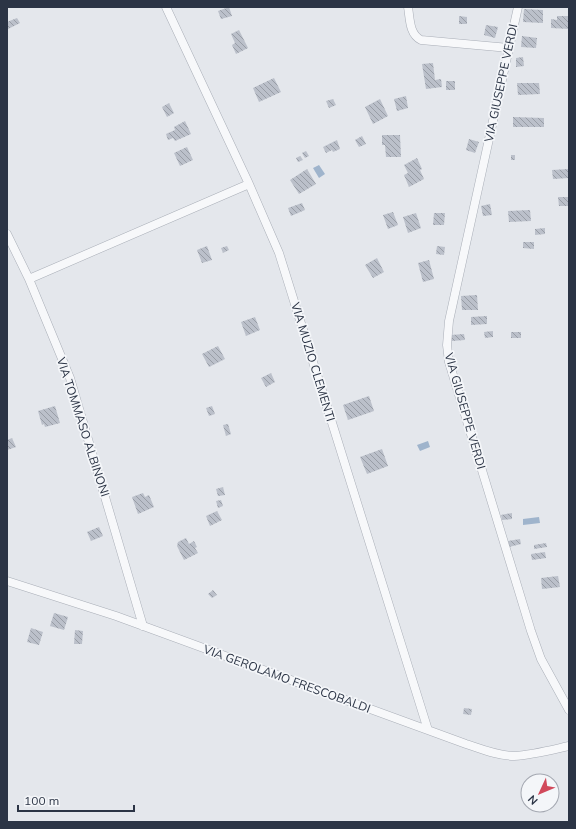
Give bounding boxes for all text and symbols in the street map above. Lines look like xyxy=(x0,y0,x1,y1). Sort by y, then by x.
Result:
street label: VIA GIUSEPPE VERDI xyxy=(481,23,520,143)
street label: VIA MUZIO CLEMENTI xyxy=(288,301,339,423)
street label: VIA GIUSEPPE VERDI xyxy=(442,351,489,471)
street label: VIA TOMMASO ALBINONI xyxy=(54,355,113,498)
street label: VIA GEROLAMO FRESCOBALDI xyxy=(202,641,373,716)
north arrow xyxy=(520,773,560,813)
scale bar xyxy=(18,787,134,813)
text: N xyxy=(525,792,541,808)
text: 100 m xyxy=(24,793,59,808)

